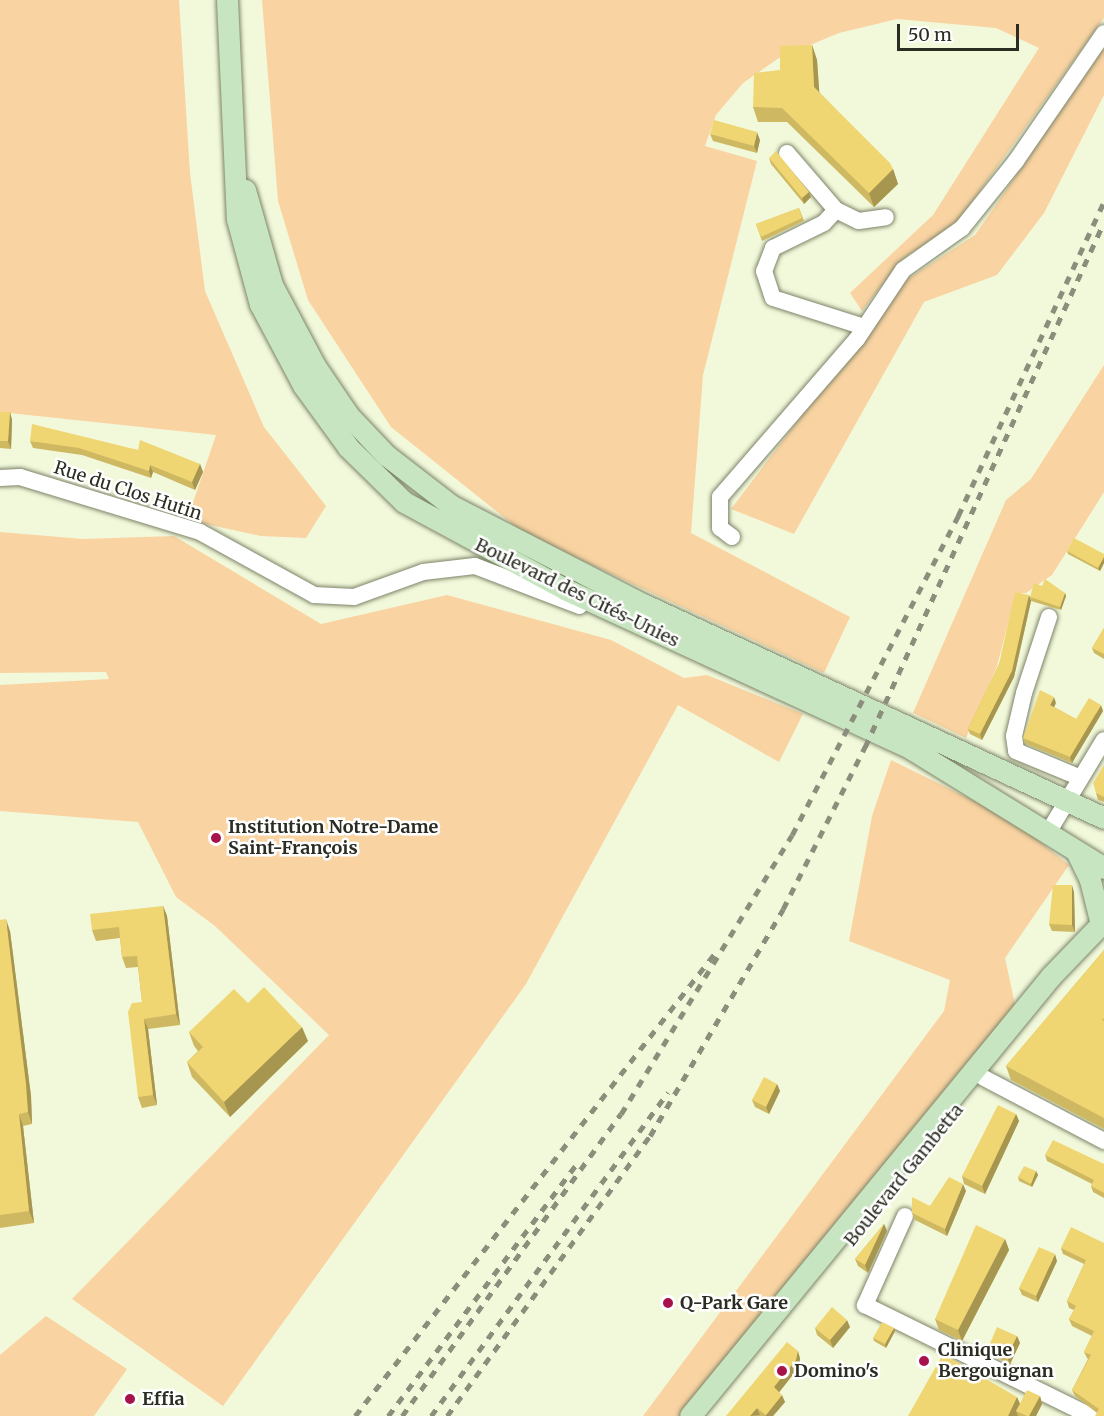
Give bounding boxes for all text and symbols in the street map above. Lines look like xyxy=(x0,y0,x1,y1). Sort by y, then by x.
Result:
scale bar xyxy=(900,12,1022,50)
text: 50 m xyxy=(908,23,952,46)
street label: Rue du Clos Hutin xyxy=(51,457,205,525)
street label: Boulevard des Cités-Unies xyxy=(471,534,683,652)
place label: Institution Notre‐Dame Saint‐François xyxy=(228,817,438,860)
marker: Institution Notre‐Dame Saint‐François xyxy=(209,831,223,845)
street label: Boulevard Gambetta xyxy=(840,1100,968,1250)
place label: Q-Park Gare xyxy=(680,1292,788,1314)
marker: Q-Park Gare xyxy=(661,1296,675,1310)
place label: Clinique Bergouignan xyxy=(938,1340,1054,1382)
marker: Clinique Bergouignan xyxy=(915,1352,933,1370)
place label: Domino's xyxy=(794,1360,879,1382)
marker: Domino's xyxy=(775,1364,789,1378)
place label: Effia xyxy=(142,1388,185,1410)
marker: Effia xyxy=(123,1392,137,1406)

